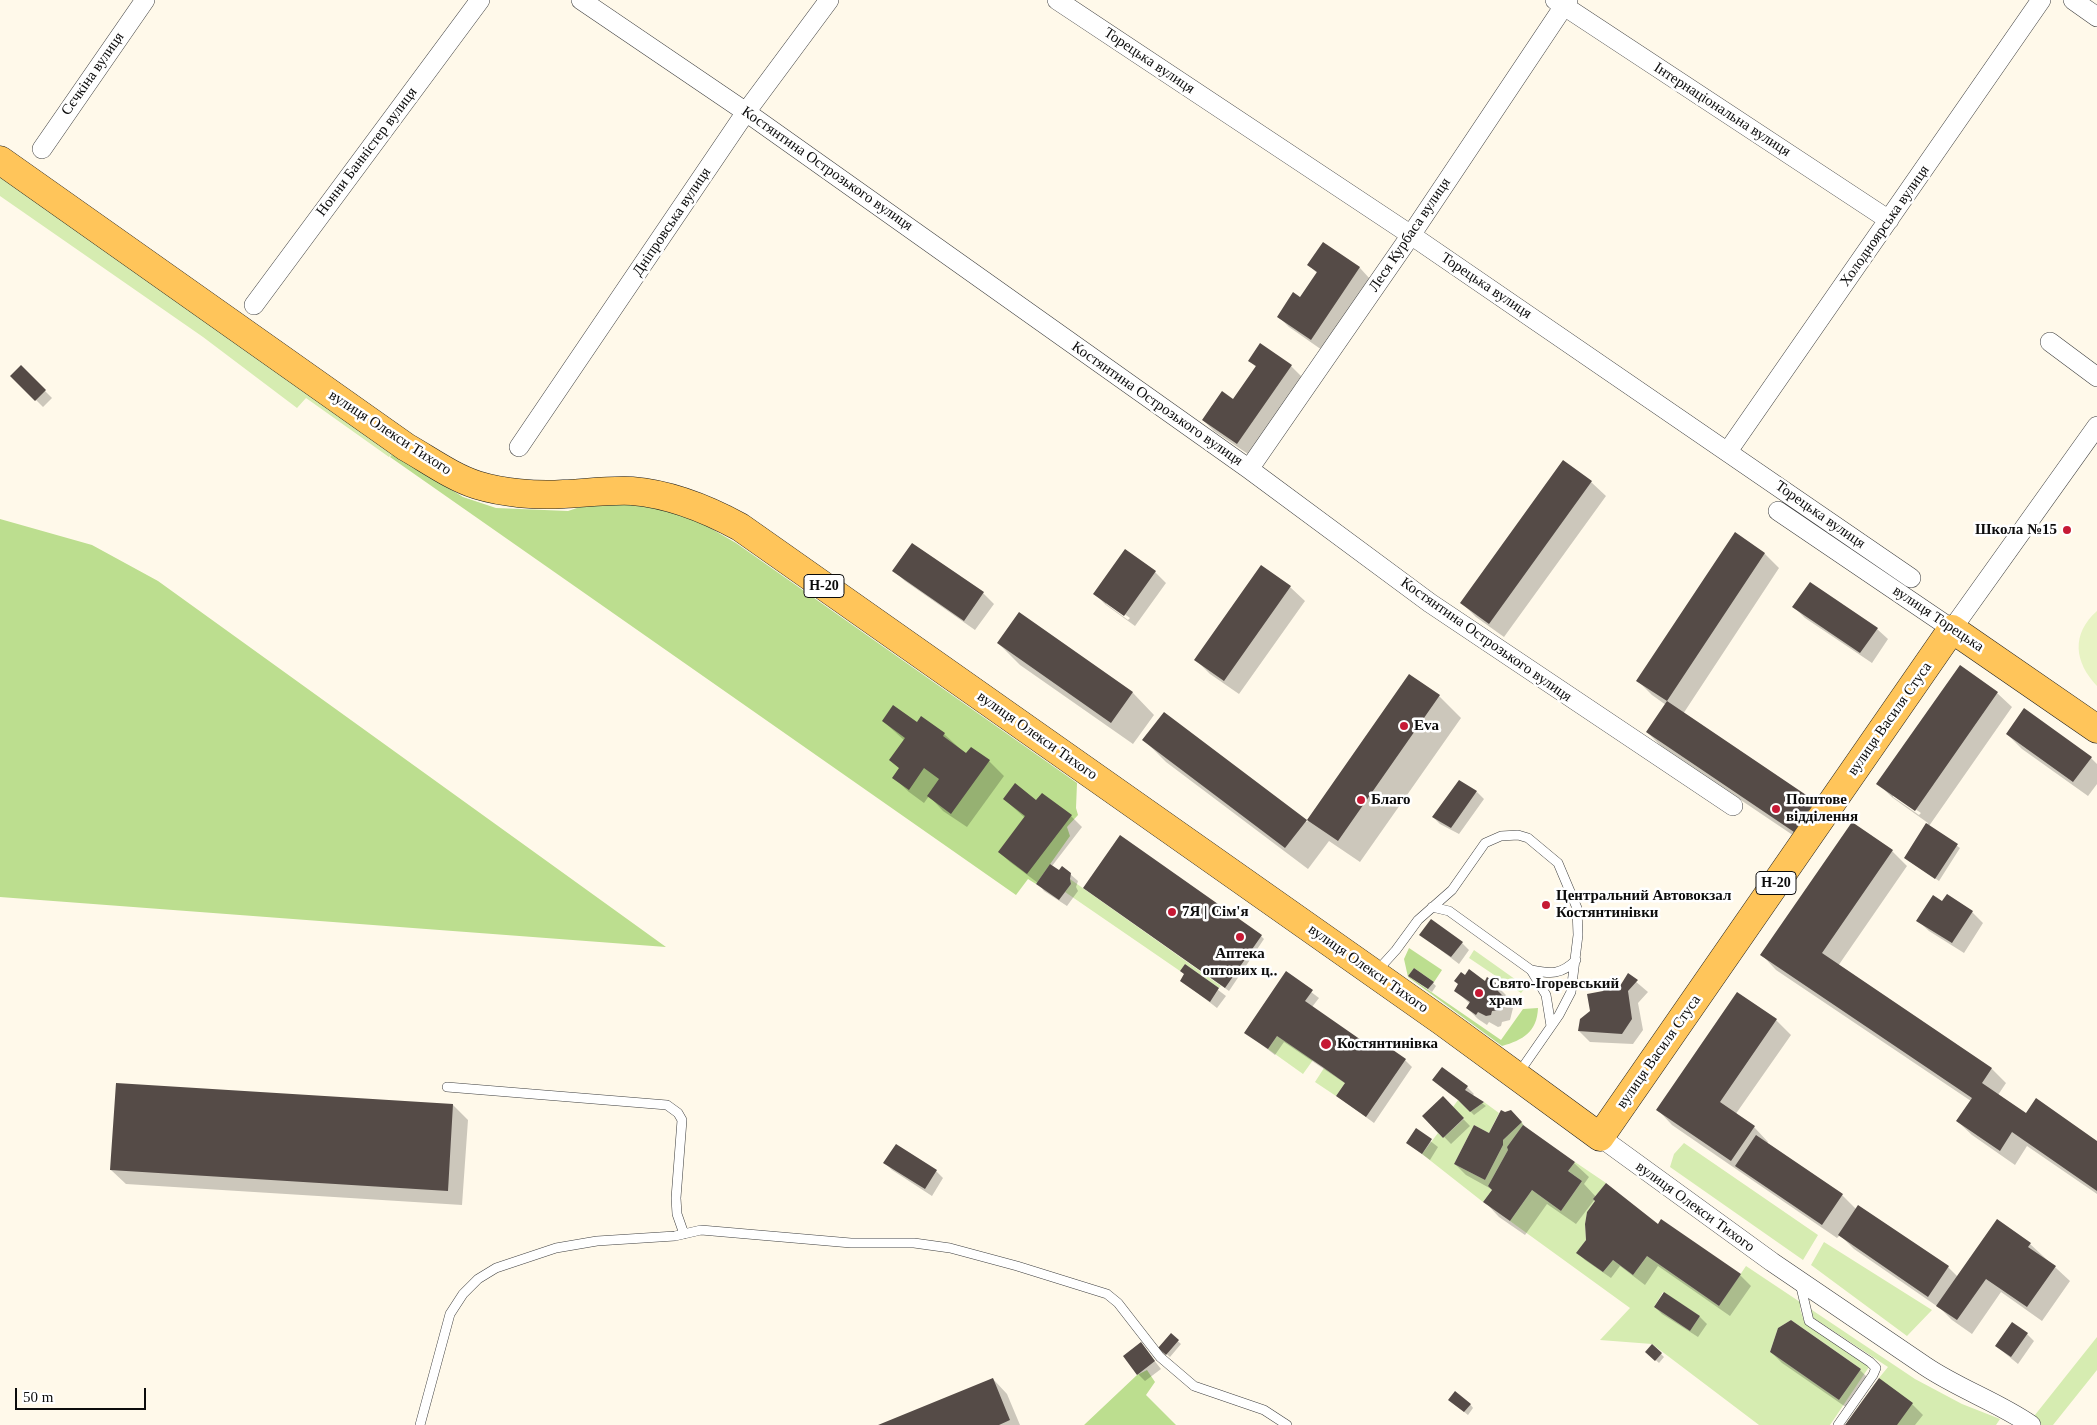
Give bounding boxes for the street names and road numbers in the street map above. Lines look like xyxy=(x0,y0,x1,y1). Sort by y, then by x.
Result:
street label: Торецька вулиця xyxy=(1100,24,1198,98)
street label: Сєчкіна вулиця xyxy=(58,29,128,119)
street label: Інтернаціональна вулиця xyxy=(1650,59,1794,161)
street label: Нонни Банністер вулиця xyxy=(313,84,421,220)
street label: Костянтина Острозького вулиця xyxy=(738,103,916,235)
street label: Холодноярська вулиця xyxy=(1836,162,1934,290)
street label: Дніпровська вулиця xyxy=(629,164,715,280)
street label: Леся Курбаса вулиця xyxy=(1365,175,1455,295)
street label: Торецька вулиця xyxy=(1437,249,1535,323)
street label: Костянтина Острозького вулиця xyxy=(1068,338,1246,470)
street label: вулиця Олекси Тихого xyxy=(325,387,455,479)
street label: Торецька вулиця xyxy=(1771,477,1869,553)
road number: Н-20 xyxy=(804,574,844,598)
street label: Костянтина Острозького вулиця xyxy=(1397,574,1575,706)
street label: вулиця Торецька xyxy=(1889,582,1987,656)
street label: вулиця Василя Стуса xyxy=(1844,659,1936,779)
street label: вулиця Олекси Тихого xyxy=(973,688,1101,784)
road number: Н-20 xyxy=(1756,871,1796,894)
street label: вулиця Олекси Тихого xyxy=(1304,921,1432,1017)
street label: вулиця Василя Стуса xyxy=(1613,992,1705,1112)
street label: вулиця Олекси Тихого xyxy=(1632,1158,1758,1256)

